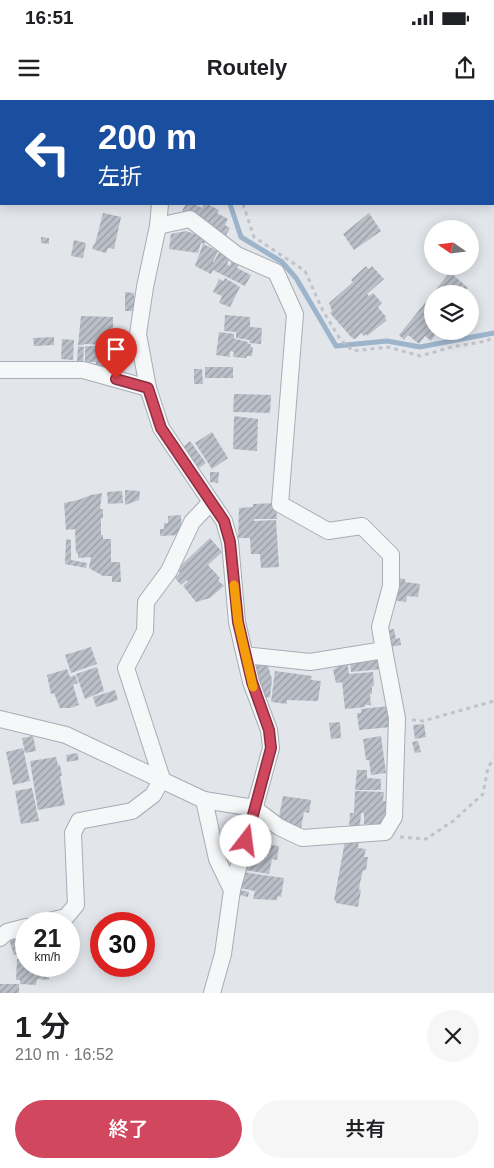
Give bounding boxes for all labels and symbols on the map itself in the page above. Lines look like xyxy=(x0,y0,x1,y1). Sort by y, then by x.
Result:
north arrow xyxy=(424,220,479,275)
pin xyxy=(95,328,137,379)
position arrow xyxy=(219,814,271,866)
speed limit sign: 30 xyxy=(90,912,155,977)

